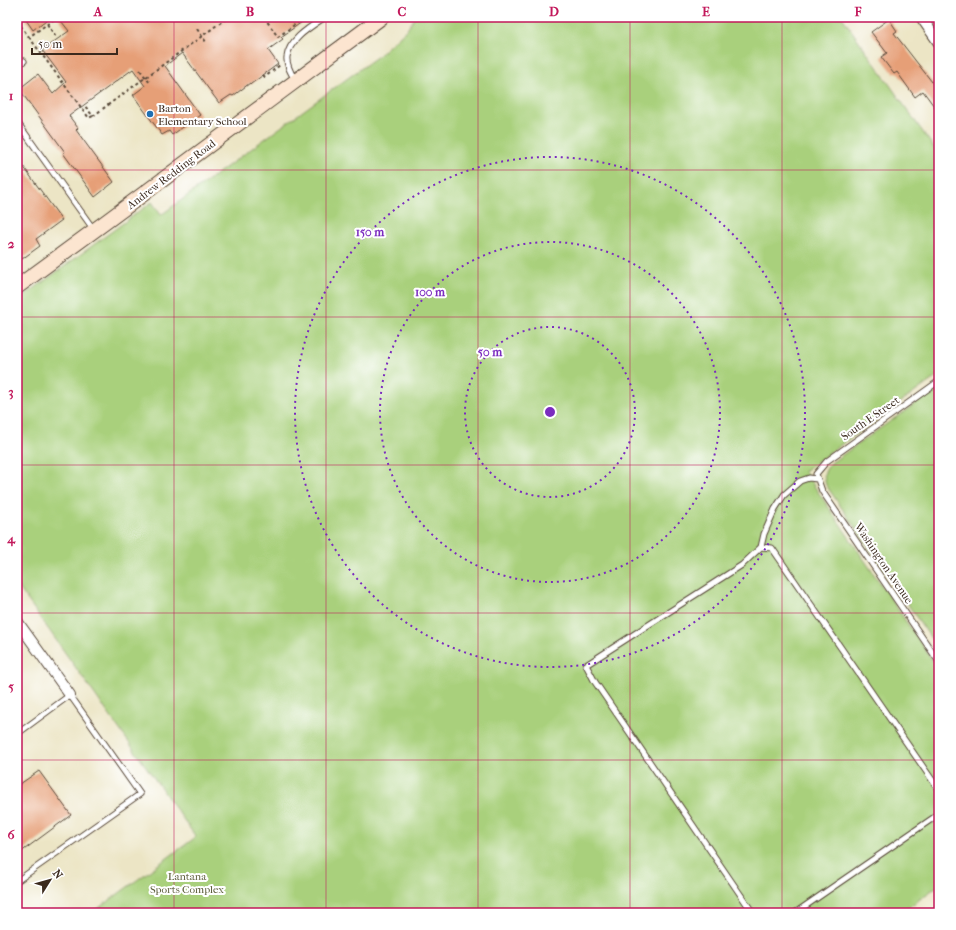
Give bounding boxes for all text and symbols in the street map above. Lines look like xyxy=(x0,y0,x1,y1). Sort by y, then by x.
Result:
text: A xyxy=(93,4,103,19)
text: B xyxy=(246,4,255,19)
text: C xyxy=(398,4,407,19)
text: D xyxy=(549,4,559,19)
text: E xyxy=(702,4,710,19)
text: F xyxy=(854,4,862,19)
scale bar xyxy=(32,30,117,56)
text: 50 m xyxy=(38,37,62,51)
text: 1 xyxy=(9,88,14,103)
place label: Barton Elementary School xyxy=(158,102,247,128)
marker: Barton Elementary School xyxy=(145,109,155,119)
street label: Andrew Redding Road xyxy=(124,136,219,213)
text: 150 m xyxy=(356,225,385,239)
text: 2 xyxy=(8,236,15,251)
text: 100 m xyxy=(415,285,446,299)
text: 50 m xyxy=(478,345,503,359)
text: 3 xyxy=(8,384,14,400)
street label: South E Street xyxy=(839,394,902,443)
centre of rings xyxy=(543,405,557,419)
street label: Washington Avenue xyxy=(851,520,916,607)
text: 4 xyxy=(6,531,16,547)
text: 5 xyxy=(8,679,14,694)
text: 6 xyxy=(7,827,15,842)
north arrow xyxy=(30,860,70,900)
text: N xyxy=(50,867,66,882)
park label: Lantana Sports Complex xyxy=(150,870,224,896)

